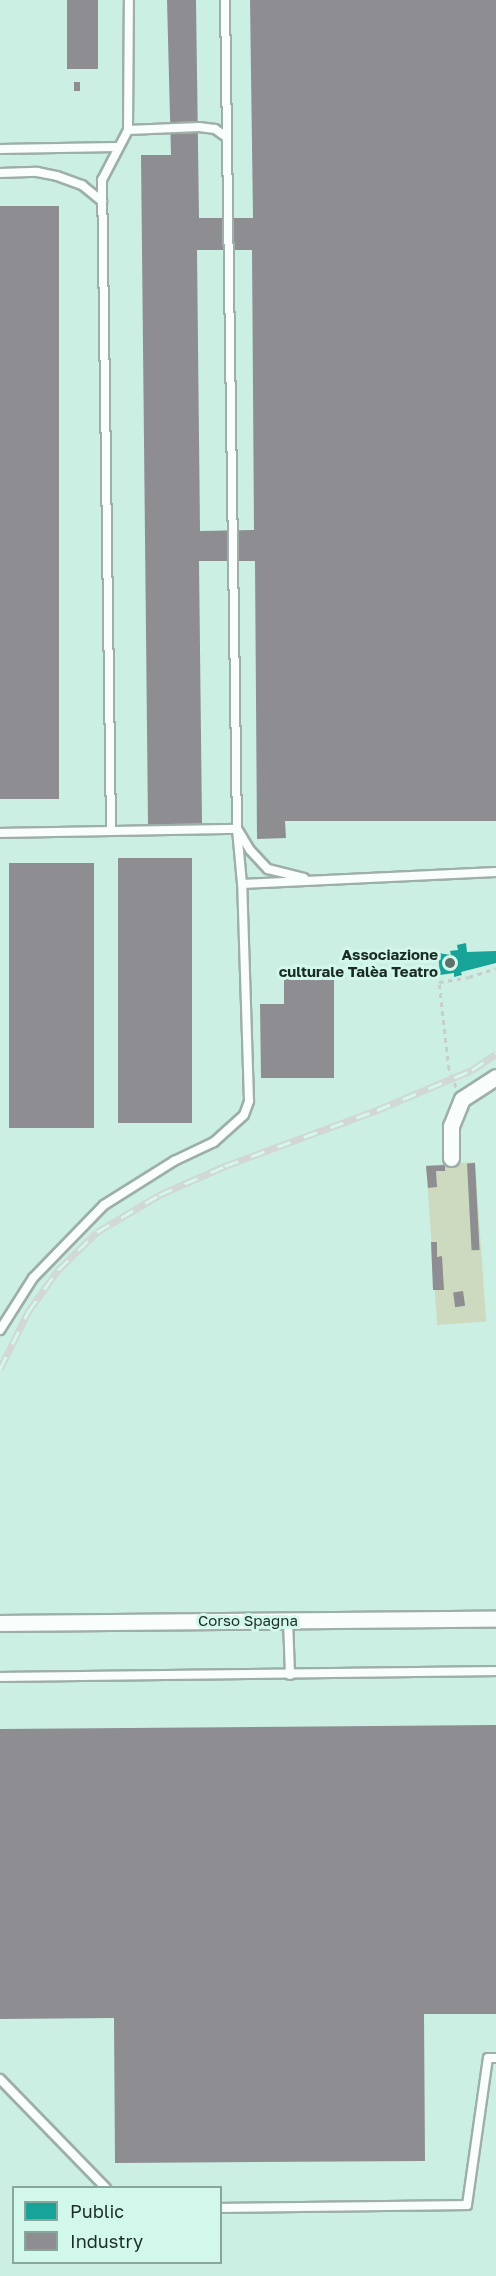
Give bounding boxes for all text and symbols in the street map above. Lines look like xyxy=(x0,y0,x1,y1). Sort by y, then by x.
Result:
place label: Associazione culturale Talèa Teatro xyxy=(279,945,438,980)
marker: Associazione culturale Talèa Teatro xyxy=(443,956,457,970)
street label: Corso Spagna xyxy=(198,1612,298,1630)
legend xyxy=(12,2186,222,2264)
text: Public xyxy=(70,2200,124,2222)
text: Industry xyxy=(70,2230,143,2252)

